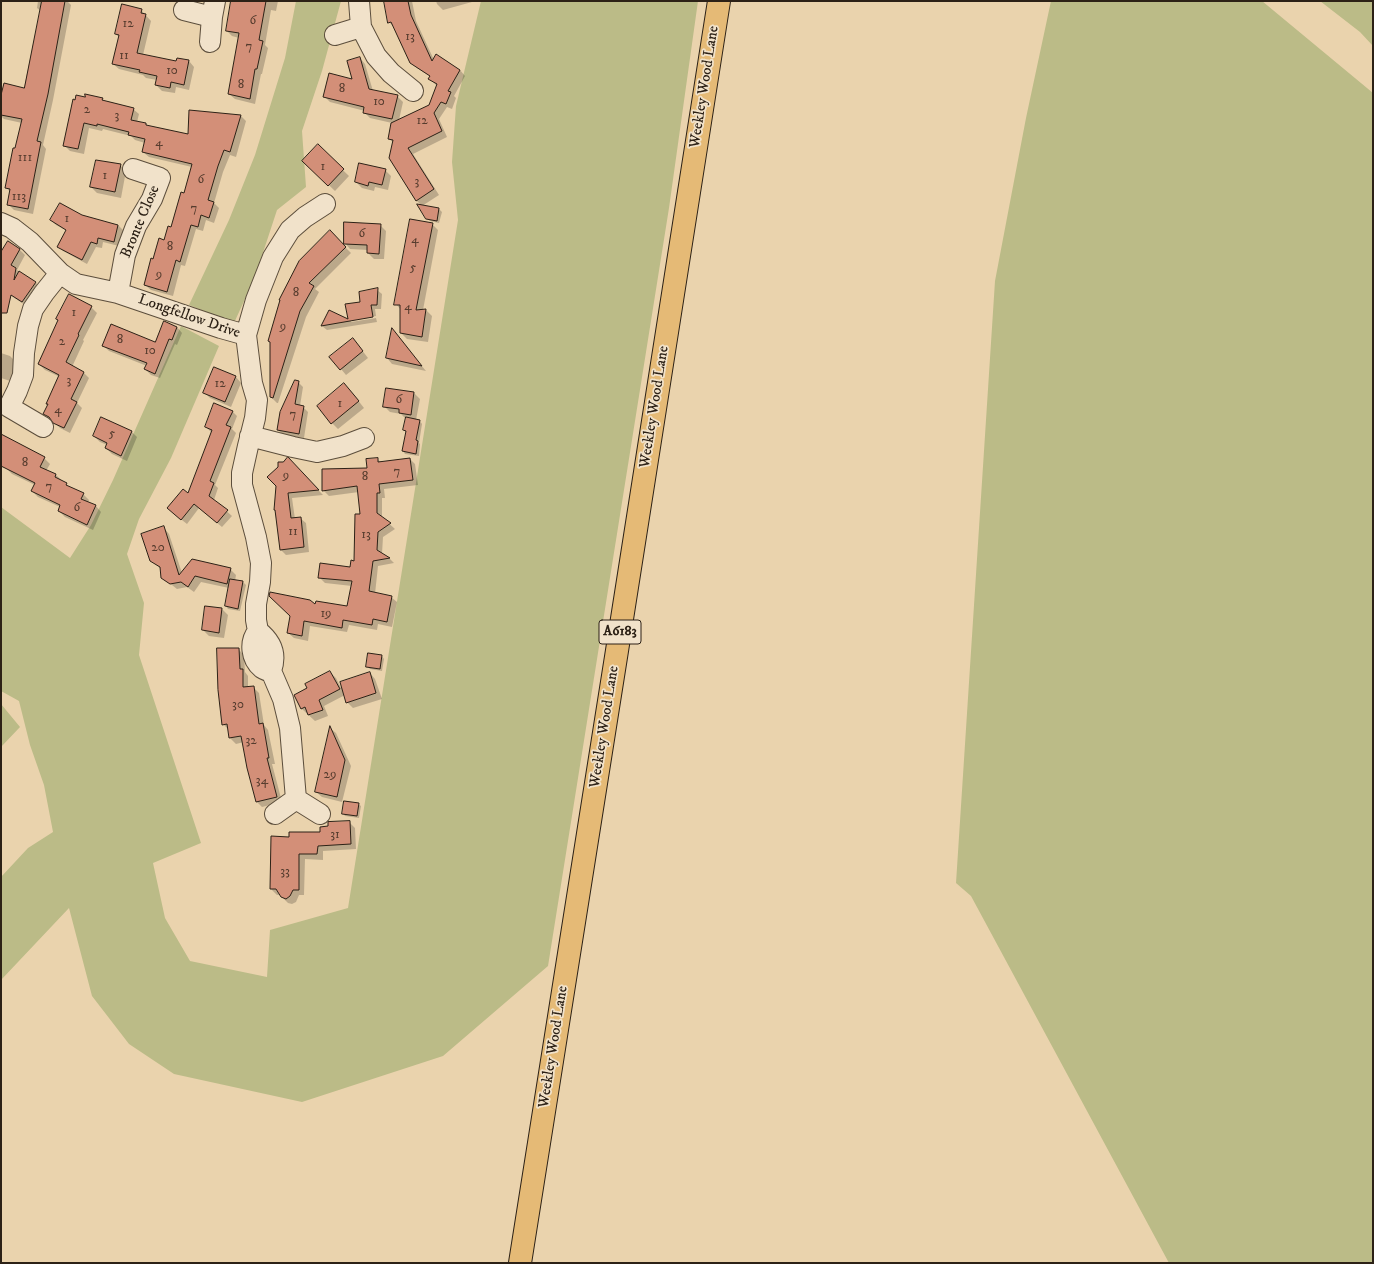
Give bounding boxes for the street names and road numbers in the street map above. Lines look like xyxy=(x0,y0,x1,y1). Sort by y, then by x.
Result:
street label: Weekley Wood Lane xyxy=(686,25,724,149)
street label: Bronte Close xyxy=(118,183,164,261)
street label: Longfellow Drive xyxy=(136,291,242,343)
street label: Weekley Wood Lane xyxy=(636,345,674,469)
road number: A6183 xyxy=(599,620,641,644)
street label: Weekley Wood Lane xyxy=(586,665,624,789)
street label: Weekley Wood Lane xyxy=(535,985,573,1109)

